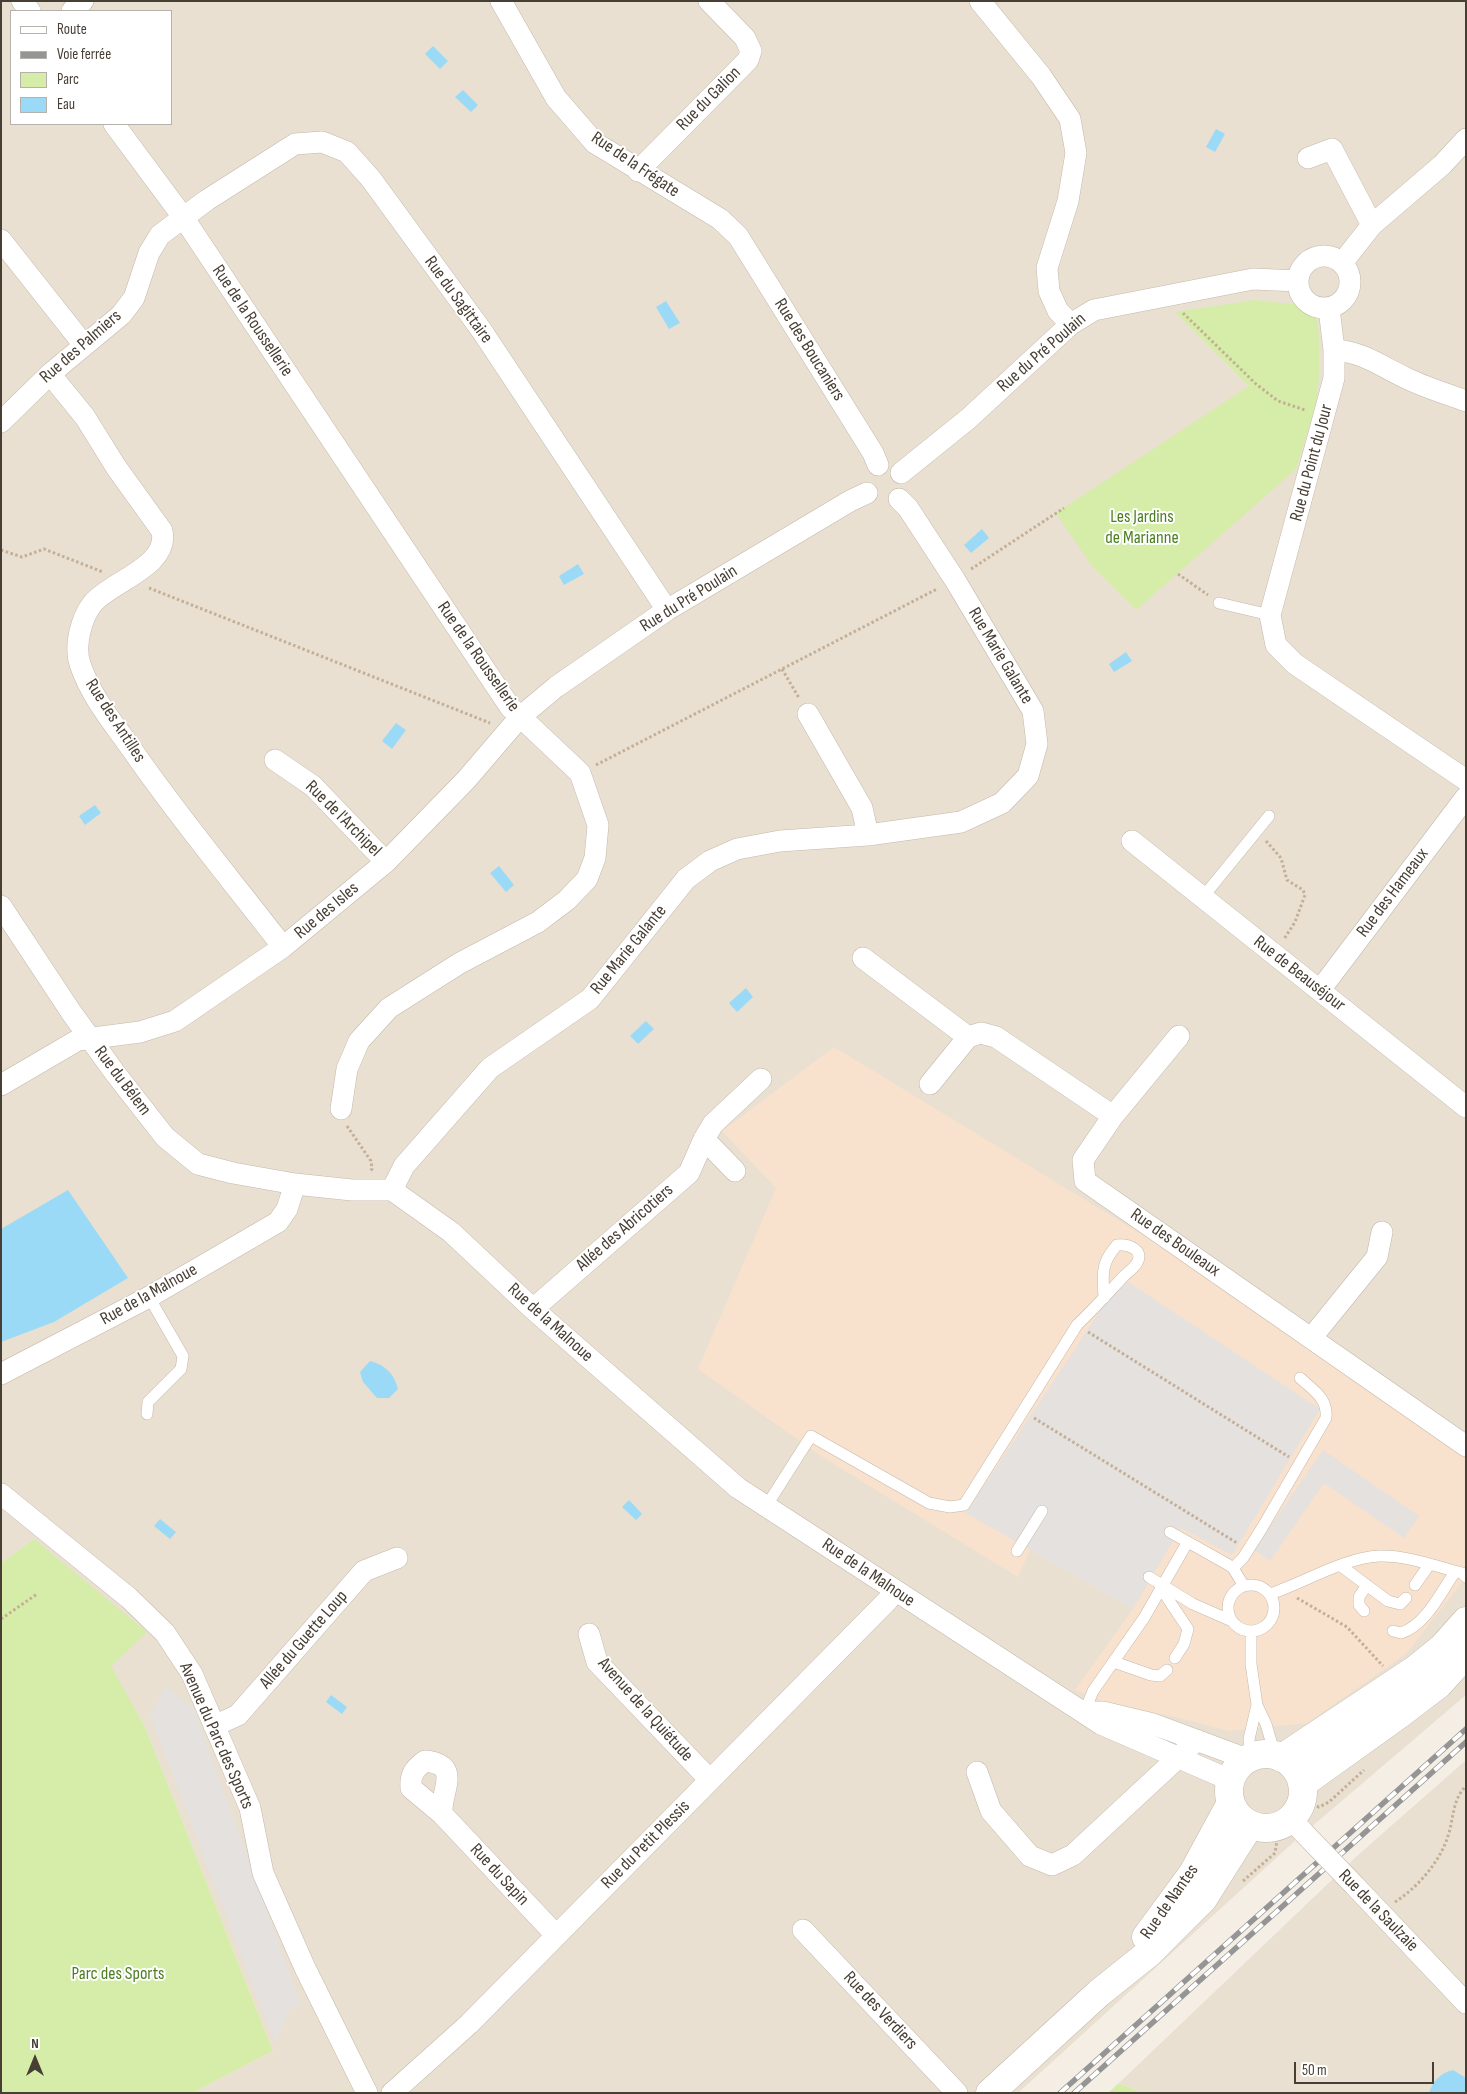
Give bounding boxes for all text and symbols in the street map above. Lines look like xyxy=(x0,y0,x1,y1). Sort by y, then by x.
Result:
legend xyxy=(10,10,172,125)
text: Route xyxy=(57,20,87,39)
text: Voie ferrée xyxy=(57,45,111,64)
street label: Rue du Galion xyxy=(672,62,746,136)
text: Parc xyxy=(57,70,79,89)
text: Eau xyxy=(57,95,75,114)
street label: Rue de la Frégate xyxy=(587,128,683,202)
street label: Rue du Sagittaire xyxy=(419,252,497,348)
street label: Rue de la Roussellerie xyxy=(207,261,297,381)
street label: Rue des Boucaniers xyxy=(769,295,849,405)
street label: Rue des Palmiers xyxy=(36,306,126,388)
street label: Rue du Pré Poulain xyxy=(993,309,1091,397)
street label: Rue du Point du Jour xyxy=(1286,402,1338,524)
park label: Les Jardins de Marianne xyxy=(1105,506,1179,548)
street label: Rue du Pré Poulain xyxy=(636,561,742,637)
street label: Rue de la Roussellerie xyxy=(432,598,524,716)
street label: Rue Marie Galante xyxy=(963,604,1037,708)
street label: Rue des Antilles xyxy=(80,675,150,767)
street label: Rue de l'Archipel xyxy=(300,776,386,862)
street label: Rue des Hameaux xyxy=(1352,844,1434,942)
street label: Rue des Isles xyxy=(291,878,363,944)
street label: Rue Marie Galante xyxy=(586,901,672,999)
street label: Rue de Beauséjour xyxy=(1249,932,1349,1016)
street label: Rue du Bélem xyxy=(89,1042,155,1120)
street label: Allée des Abricotiers xyxy=(572,1180,678,1276)
street label: Rue des Bouleaux xyxy=(1126,1204,1224,1282)
street label: Rue de la Malnoue xyxy=(97,1259,201,1331)
street label: Rue de la Malnoue xyxy=(503,1279,597,1367)
street label: Rue de la Malnoue xyxy=(817,1534,919,1612)
street label: Allée du Guette Loup xyxy=(255,1586,353,1694)
street label: Avenue de la Quiétude xyxy=(593,1654,697,1766)
street label: Avenue du Parc des Sports xyxy=(174,1659,258,1813)
street label: Rue du Petit Plessis xyxy=(597,1796,695,1894)
street label: Rue du Sapin xyxy=(465,1839,533,1911)
street label: Rue de Nantes xyxy=(1136,1860,1204,1944)
street label: Rue de la Saulzaie xyxy=(1333,1865,1423,1957)
park label: Parc des Sports xyxy=(71,1963,165,1985)
street label: Rue des Verdiers xyxy=(838,1967,922,2055)
north arrow xyxy=(10,2034,60,2084)
text: N xyxy=(31,2035,39,2052)
scale bar xyxy=(1297,2052,1437,2084)
text: 50 m xyxy=(1302,2061,1327,2080)

